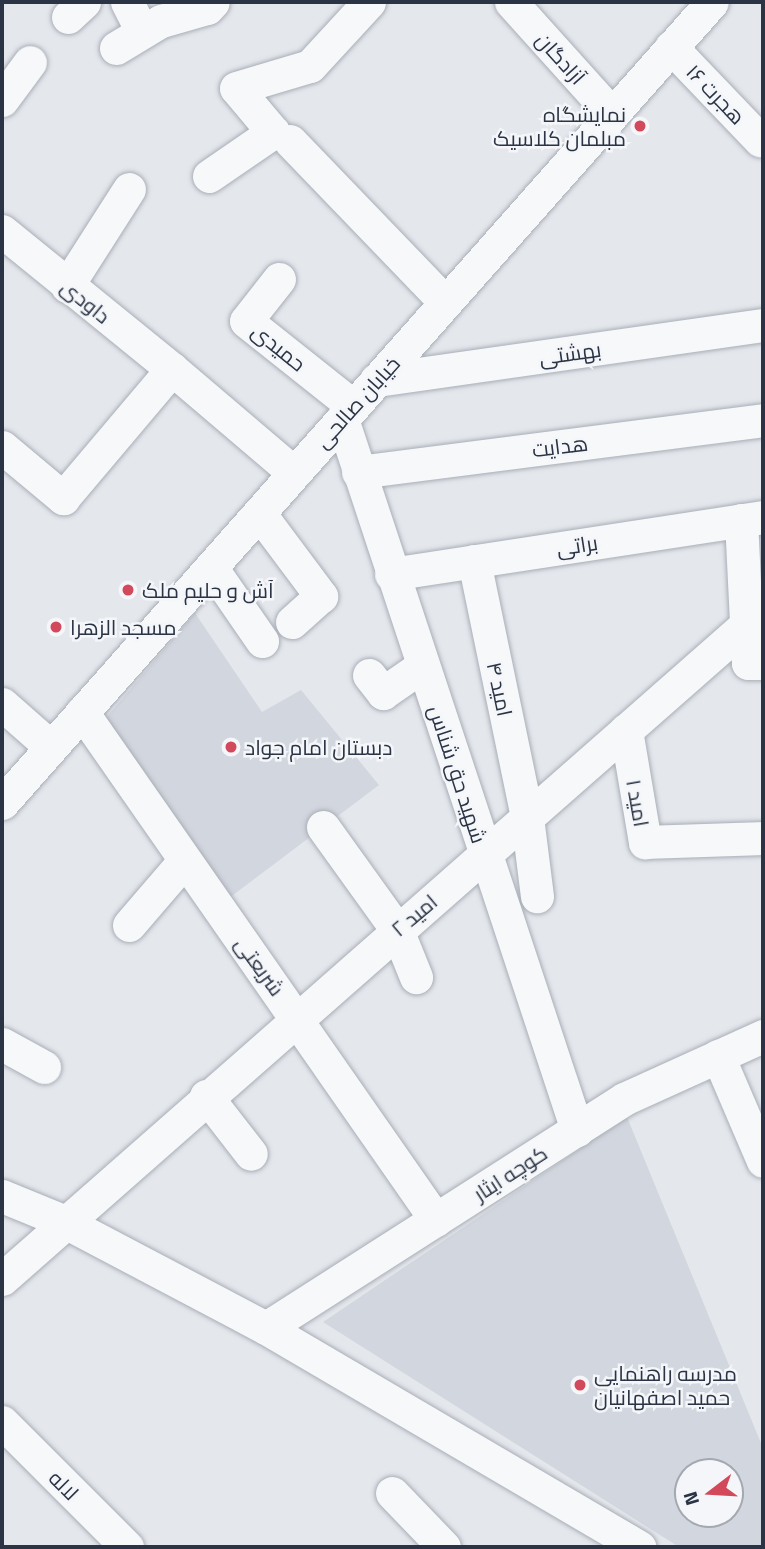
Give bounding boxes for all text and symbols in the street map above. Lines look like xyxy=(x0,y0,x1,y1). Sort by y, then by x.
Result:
street label: آزادگان xyxy=(531,27,591,89)
street label: هجرت ۱۶ xyxy=(681,59,751,129)
place label: نمایشگاه مبلمان کلاسیک xyxy=(493,101,626,151)
marker: نمایشگاه مبلمان کلاسیک xyxy=(632,118,648,134)
street label: داودی xyxy=(56,274,116,328)
street label: حمیدی xyxy=(247,318,311,376)
street label: بهشتی xyxy=(537,336,603,370)
street label: خیابان صالحی xyxy=(309,351,405,453)
street label: هدایت xyxy=(530,430,590,462)
street label: براتی xyxy=(554,529,600,561)
place label: آش و حلیم ملک xyxy=(142,577,274,603)
marker: آش و حلیم ملک xyxy=(120,582,136,598)
place label: مسجد الزهرا xyxy=(70,614,176,640)
marker: مسجد الزهرا xyxy=(48,619,64,635)
street label: امید ۴ xyxy=(482,659,518,719)
street label: شهید حق شناس xyxy=(424,702,492,846)
place label: دبستان امام جواد xyxy=(245,734,392,760)
marker: دبستان امام جواد xyxy=(223,739,239,755)
street label: امید ۱ xyxy=(621,777,655,829)
street label: امید ۲ xyxy=(386,889,442,941)
street label: شریعتی xyxy=(230,931,290,1001)
street label: کوچه ایثار xyxy=(468,1140,552,1206)
place label: مدرسه راهنمایی حمید اصفهانیان xyxy=(594,1360,737,1410)
marker: مدرسه راهنمایی حمید اصفهانیان xyxy=(572,1377,588,1393)
north arrow xyxy=(674,1458,744,1528)
street label: لاله xyxy=(44,1465,84,1505)
text: N xyxy=(675,1488,706,1509)

